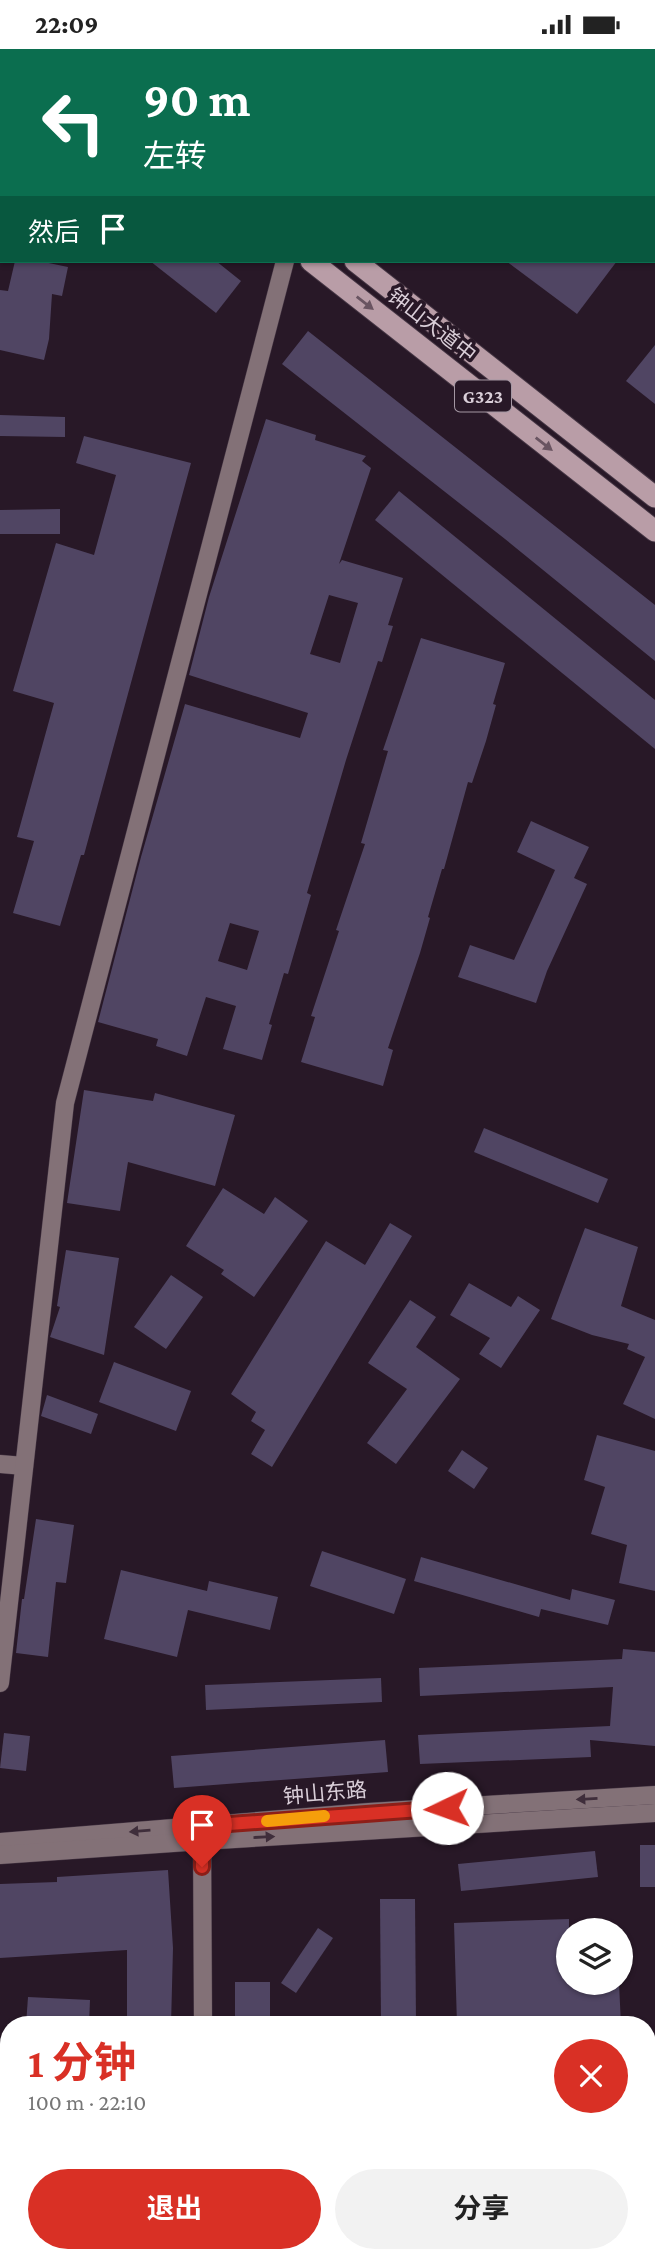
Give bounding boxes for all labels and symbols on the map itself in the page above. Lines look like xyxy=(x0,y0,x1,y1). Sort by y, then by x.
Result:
street label: 钟山大道中 xyxy=(383,283,481,367)
one-way arrow xyxy=(356,295,374,310)
road number: G323 xyxy=(455,381,511,411)
one-way arrow xyxy=(534,436,552,451)
position arrow xyxy=(410,1771,484,1845)
street label: 钟山东路 xyxy=(282,1777,368,1809)
one-way arrow xyxy=(576,1794,598,1805)
pin xyxy=(172,1795,232,1867)
one-way arrow xyxy=(129,1826,151,1837)
one-way arrow xyxy=(253,1831,275,1842)

